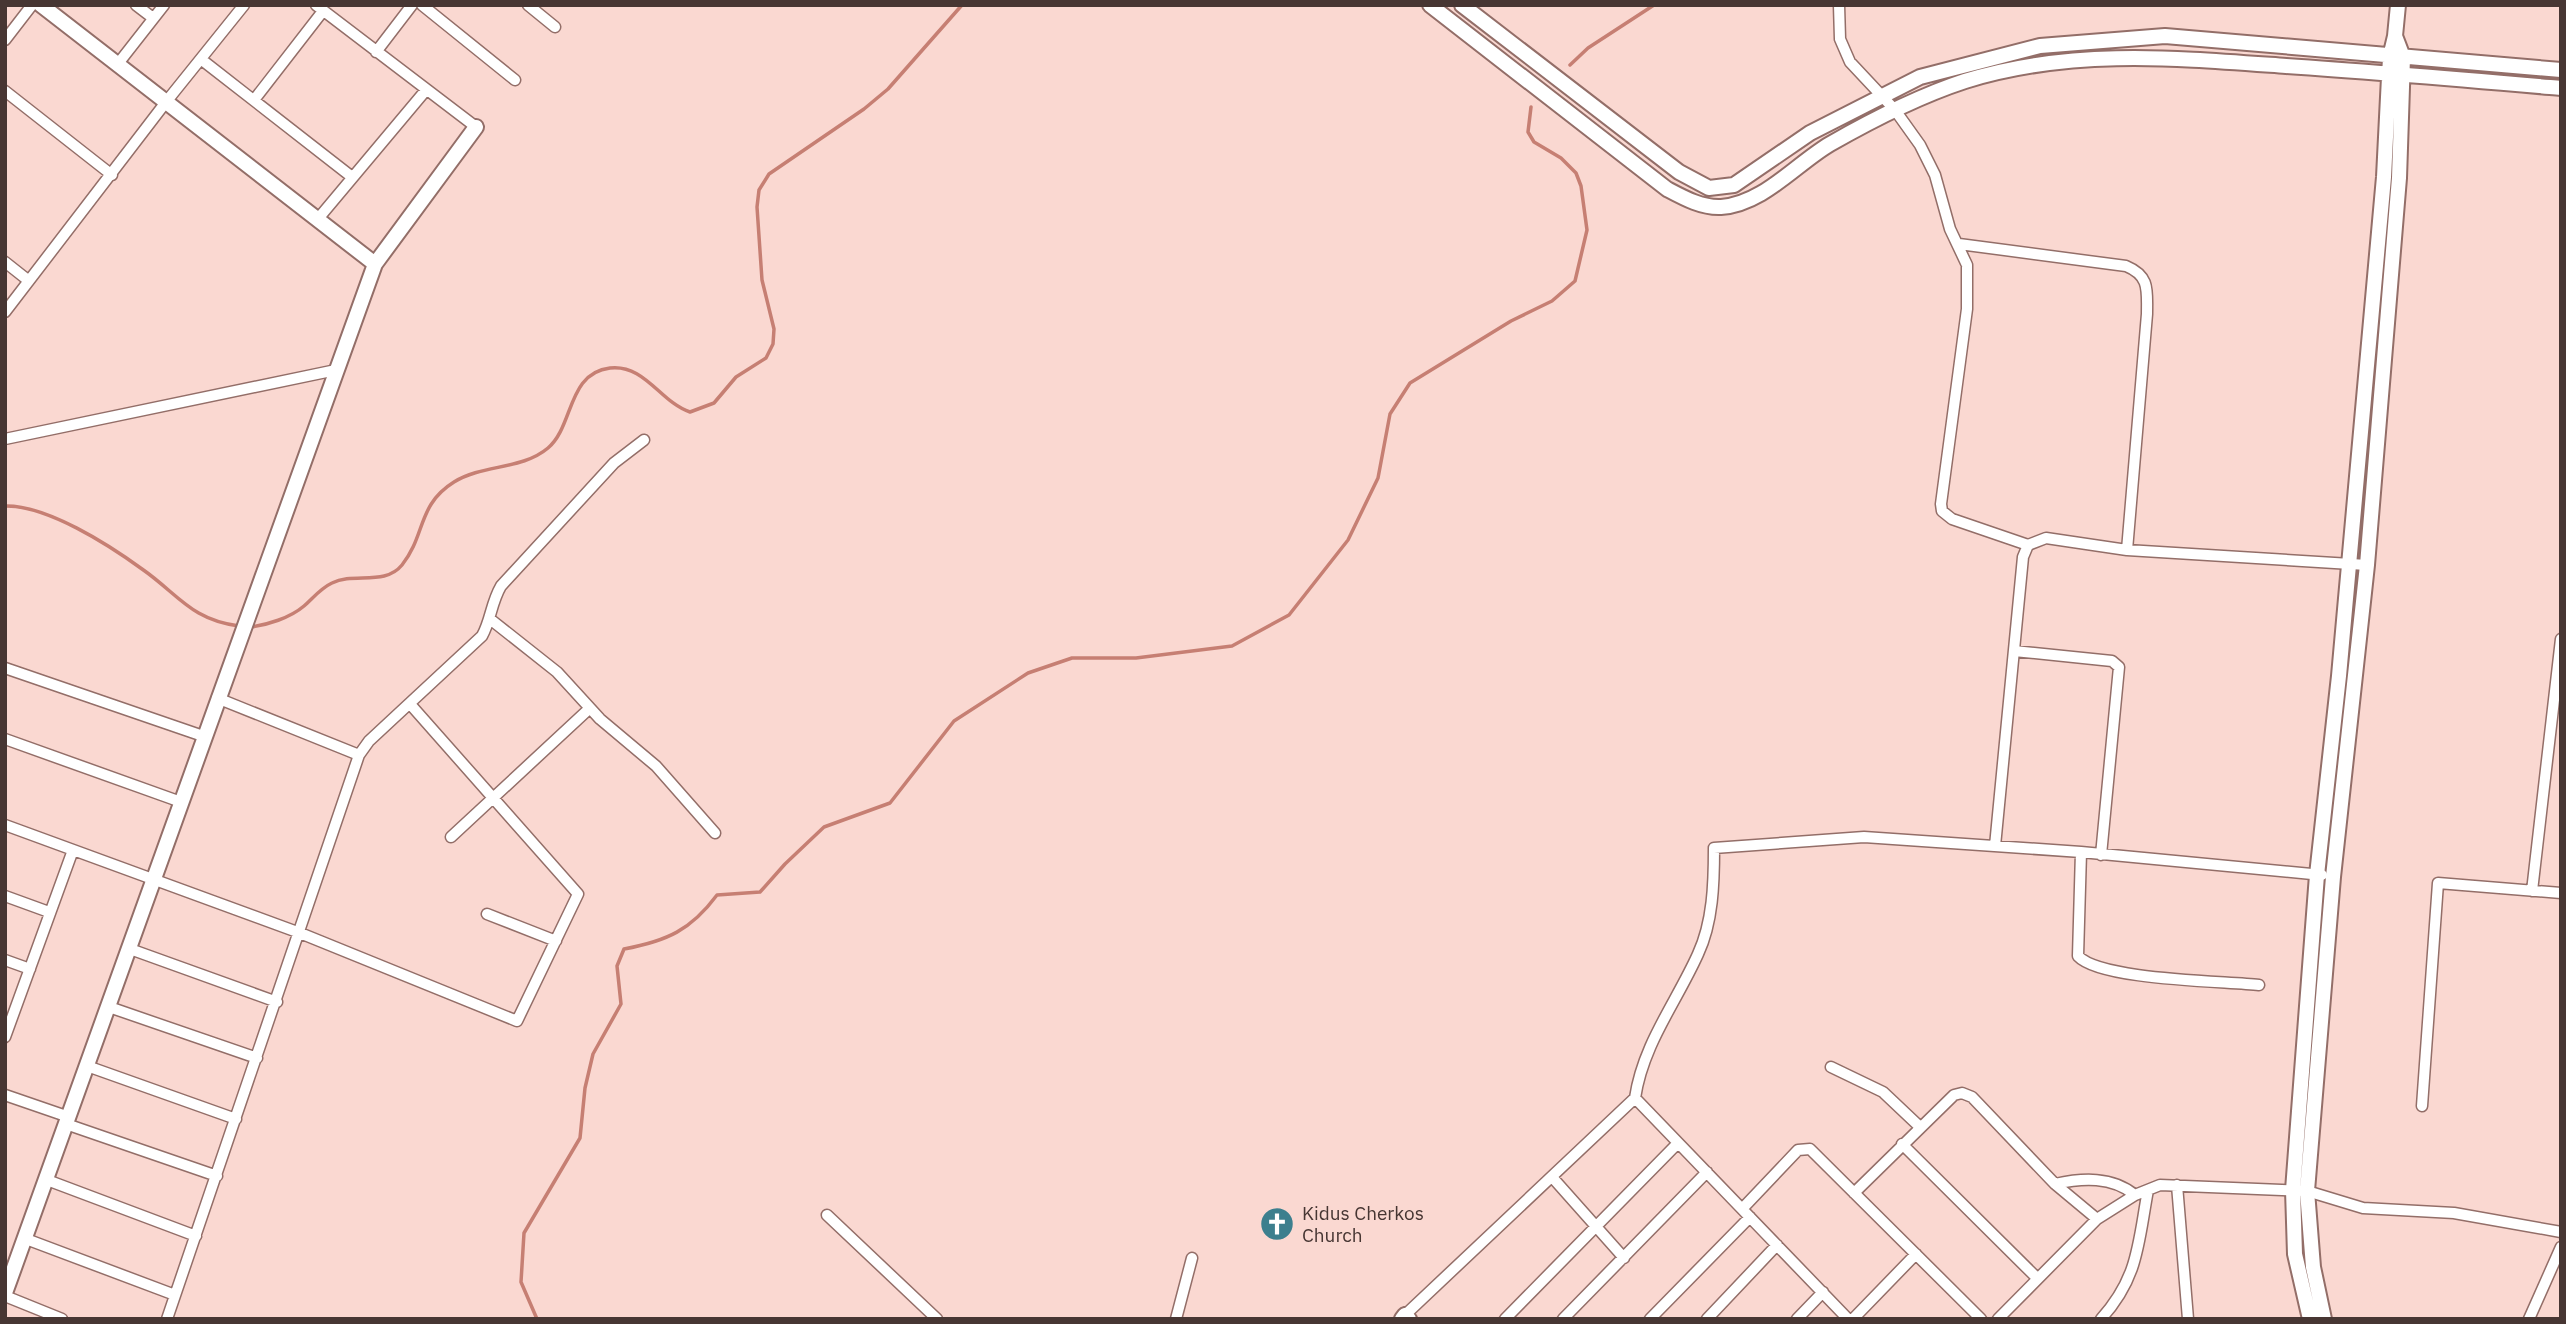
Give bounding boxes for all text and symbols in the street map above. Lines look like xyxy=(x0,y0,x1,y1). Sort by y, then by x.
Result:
place label: Kidus Cherkos Church xyxy=(1302,1201,1424,1247)
church icon: Kidus Cherkos Church xyxy=(1258,1205,1296,1243)

